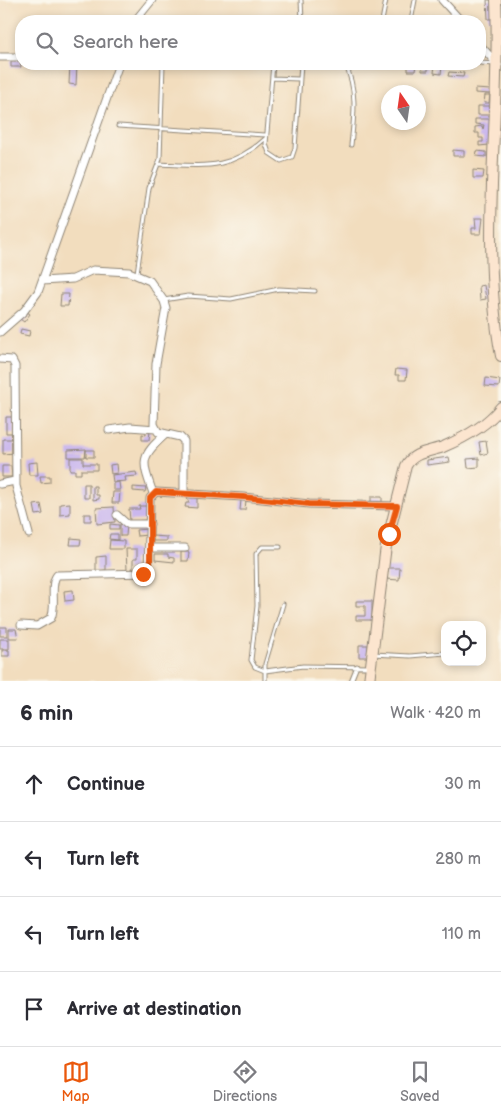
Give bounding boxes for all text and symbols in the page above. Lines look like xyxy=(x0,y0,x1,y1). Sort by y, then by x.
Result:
search box xyxy=(15,15,486,70)
icon: search xyxy=(33,29,61,57)
text: Search here xyxy=(73,31,178,54)
north arrow xyxy=(381,85,426,130)
route start xyxy=(378,523,401,546)
route end xyxy=(132,563,155,586)
map controls xyxy=(441,621,486,666)
button: locate xyxy=(441,621,486,666)
text: 6 min xyxy=(20,701,73,726)
text: Walk · 420 m xyxy=(390,704,481,723)
icon: ahead xyxy=(20,770,48,798)
text: Continue xyxy=(67,773,145,796)
text: 30 m xyxy=(444,775,481,794)
icon: left xyxy=(20,845,48,873)
text: Turn left xyxy=(67,848,139,871)
text: 280 m xyxy=(435,850,481,869)
icon: left xyxy=(20,920,48,948)
text: Turn left xyxy=(67,923,139,946)
text: 110 m xyxy=(442,925,481,944)
icon: arrive xyxy=(20,995,48,1023)
text: Arrive at destination xyxy=(67,998,242,1021)
tab: Map xyxy=(62,1058,90,1105)
tab: Directions xyxy=(213,1058,277,1105)
tab: Saved xyxy=(400,1058,439,1105)

